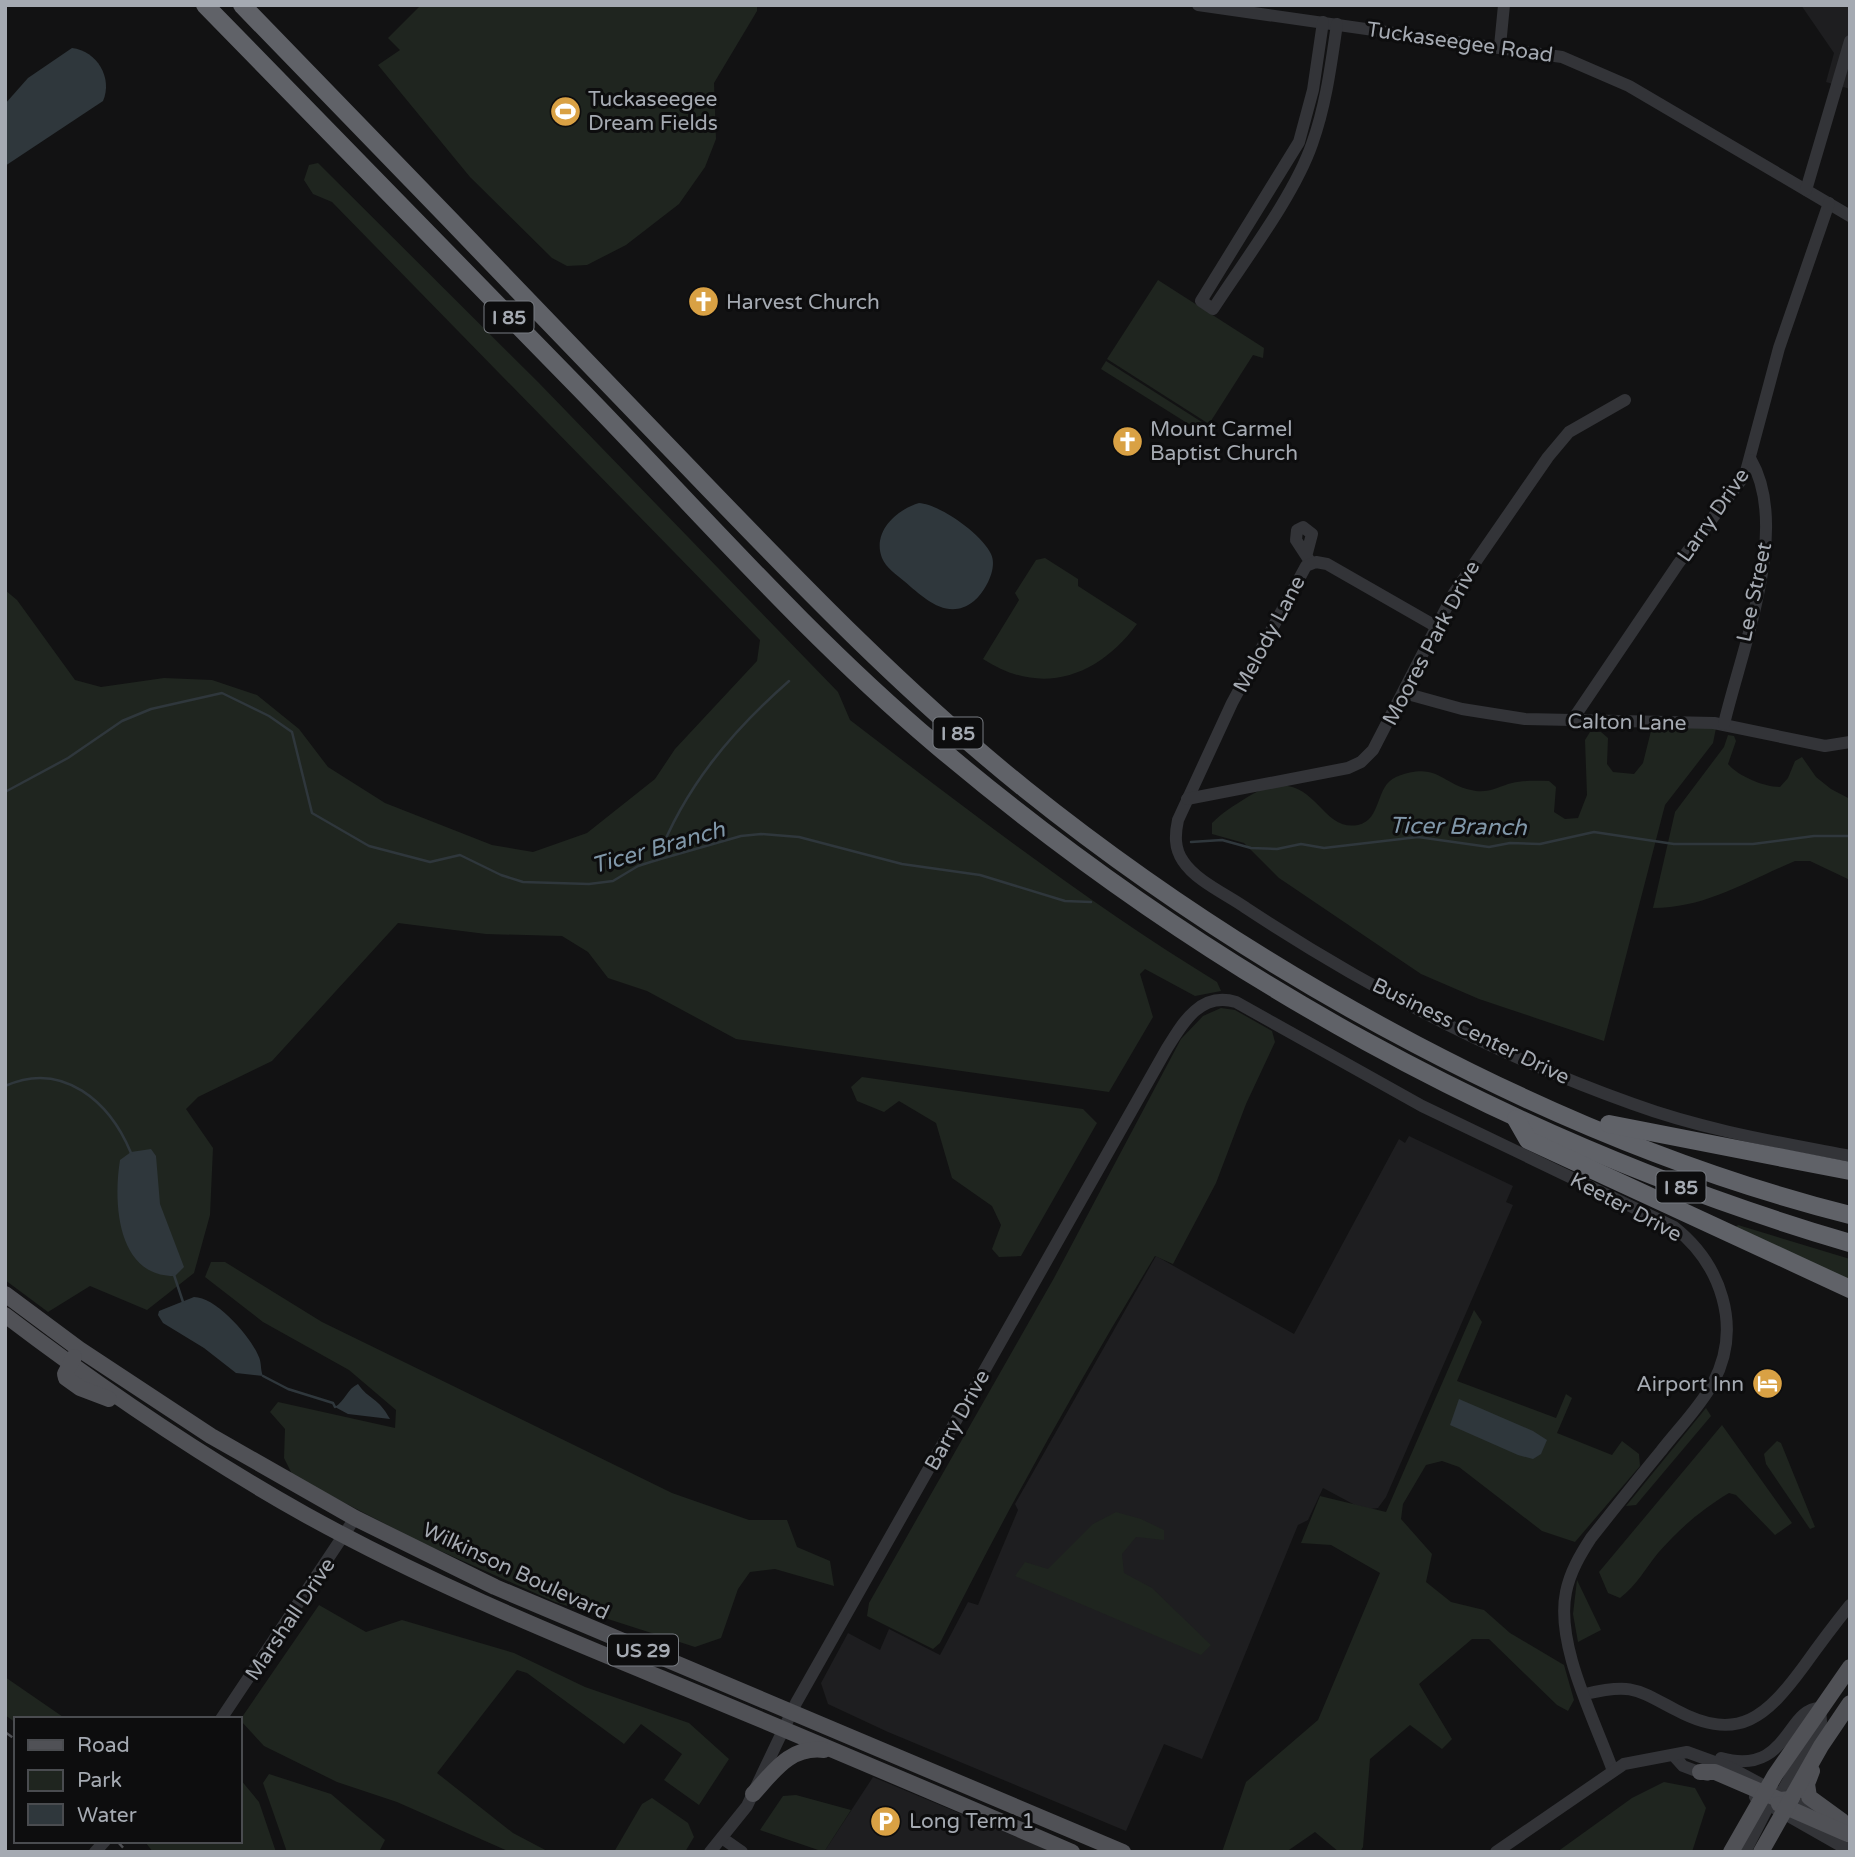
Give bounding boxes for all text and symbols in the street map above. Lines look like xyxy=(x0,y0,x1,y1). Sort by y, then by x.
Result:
street label: Tuckaseegee Road xyxy=(1365,17,1555,68)
place label: Tuckaseegee Dream Fields xyxy=(588,87,718,136)
sports icon: Tuckaseegee Dream Fields xyxy=(548,94,582,128)
church icon: Harvest Church xyxy=(686,285,720,319)
place label: Harvest Church xyxy=(726,290,880,315)
road number: I 85 xyxy=(484,302,534,332)
place label: Mount Carmel Baptist Church xyxy=(1150,417,1298,466)
church icon: Mount Carmel Baptist Church xyxy=(1110,424,1144,458)
street label: Larry Drive xyxy=(1672,464,1755,567)
street label: Lee Street xyxy=(1732,540,1777,644)
street label: Moores Park Drive xyxy=(1378,557,1485,730)
street label: Melody Lane xyxy=(1228,572,1311,697)
street label: Calton Lane xyxy=(1567,709,1687,736)
road number: I 85 xyxy=(934,718,982,748)
water label: Ticer Branch xyxy=(1389,812,1528,842)
water label: Ticer Branch xyxy=(588,815,729,880)
street label: Business Center Drive xyxy=(1368,973,1574,1090)
street label: Keeter Drive xyxy=(1566,1168,1686,1247)
road number: I 85 xyxy=(1656,1172,1706,1203)
street label: Barry Drive xyxy=(920,1366,995,1475)
hotel icon: Airport Inn xyxy=(1750,1367,1784,1401)
place label: Airport Inn xyxy=(1636,1372,1744,1397)
street label: Wilkinson Boulevard xyxy=(419,1517,613,1626)
street label: Marshall Drive xyxy=(240,1553,341,1685)
road number: US 29 xyxy=(608,1634,678,1666)
legend xyxy=(14,1717,242,1843)
text: Road xyxy=(77,1733,130,1758)
text: Park xyxy=(77,1768,122,1793)
text: Water xyxy=(77,1803,137,1828)
parking icon: Long Term 1 xyxy=(869,1804,903,1838)
place label: Long Term 1 xyxy=(909,1809,1035,1834)

